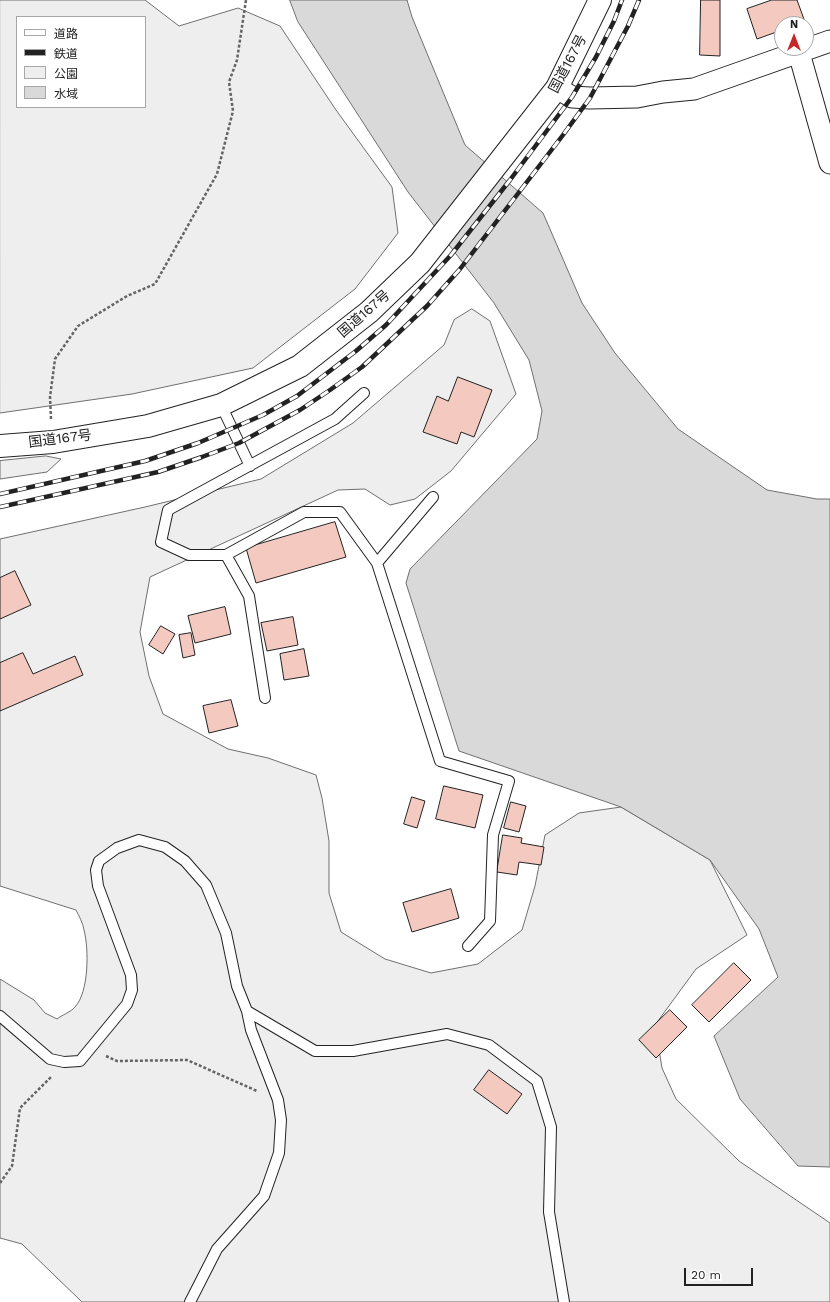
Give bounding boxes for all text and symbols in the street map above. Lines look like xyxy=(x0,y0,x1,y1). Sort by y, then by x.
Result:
legend xyxy=(16,16,146,108)
north arrow xyxy=(774,16,814,56)
text: N xyxy=(790,18,798,31)
text: 道路 xyxy=(54,27,78,41)
street label: 国道167号 xyxy=(546,32,590,96)
text: 鉄道 xyxy=(54,47,78,61)
text: 公園 xyxy=(54,67,78,81)
text: 水域 xyxy=(54,87,78,101)
street label: 国道167号 xyxy=(334,287,394,341)
street label: 国道167号 xyxy=(27,427,93,451)
scale bar xyxy=(686,1260,755,1286)
text: 20 m xyxy=(691,1268,721,1282)

